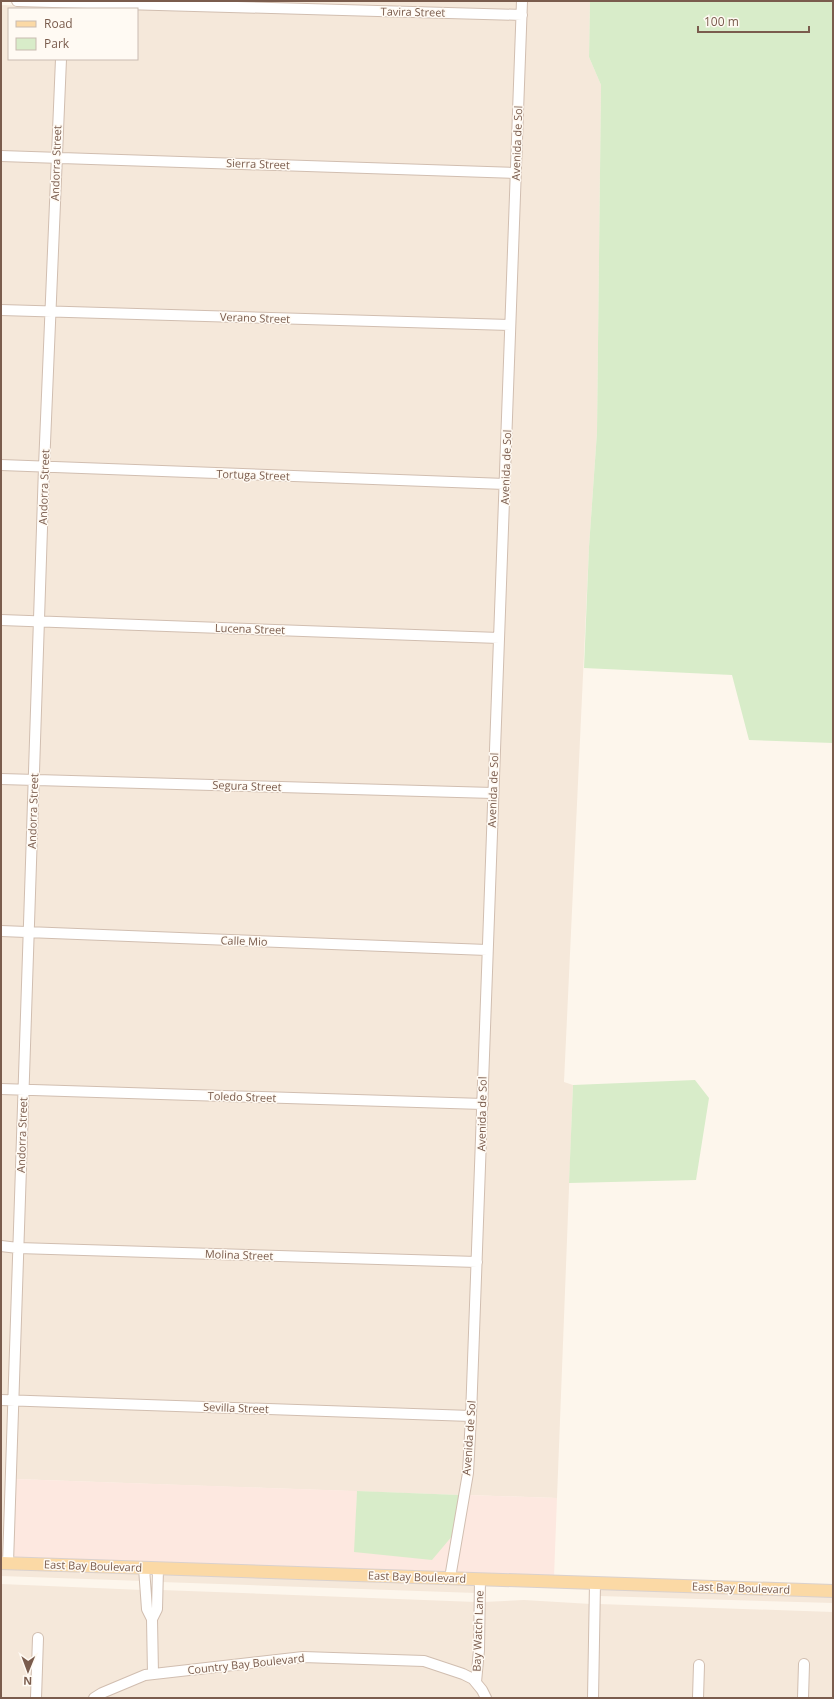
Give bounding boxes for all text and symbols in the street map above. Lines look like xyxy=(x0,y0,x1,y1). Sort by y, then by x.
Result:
street label: Tavira Street xyxy=(381,3,446,20)
legend xyxy=(8,8,138,60)
scale bar xyxy=(698,8,809,34)
text: 100 m xyxy=(704,13,739,30)
text: Road xyxy=(44,15,73,32)
text: Park xyxy=(44,35,70,52)
street label: Avenida de Sol xyxy=(508,105,525,181)
street label: Andorra Street xyxy=(47,125,64,201)
street label: Sierra Street xyxy=(226,155,290,172)
street label: Verano Street xyxy=(220,309,290,326)
street label: Avenida de Sol xyxy=(497,429,514,505)
street label: Andorra Street xyxy=(35,449,52,525)
street label: Tortuga Street xyxy=(216,466,290,483)
street label: Lucena Street xyxy=(215,620,286,637)
street label: Avenida de Sol xyxy=(484,752,501,828)
street label: Andorra Street xyxy=(24,773,41,849)
street label: Segura Street xyxy=(212,777,282,794)
street label: Calle Mio xyxy=(220,932,268,949)
street label: Avenida de Sol xyxy=(473,1076,490,1152)
street label: Toledo Street xyxy=(207,1088,277,1105)
street label: Andorra Street xyxy=(13,1097,30,1173)
street label: Molina Street xyxy=(205,1246,274,1263)
street label: Sevilla Street xyxy=(203,1399,269,1416)
street label: Avenida de Sol xyxy=(458,1400,479,1476)
street label: East Bay Boulevard xyxy=(44,1556,142,1575)
street label: East Bay Boulevard xyxy=(368,1567,466,1586)
street label: East Bay Boulevard xyxy=(692,1578,790,1597)
street label: Bay Watch Lane xyxy=(469,1590,486,1672)
street label: Country Bay Boulevard xyxy=(187,1650,305,1677)
north arrow xyxy=(8,1651,48,1691)
text: N xyxy=(23,1674,32,1689)

